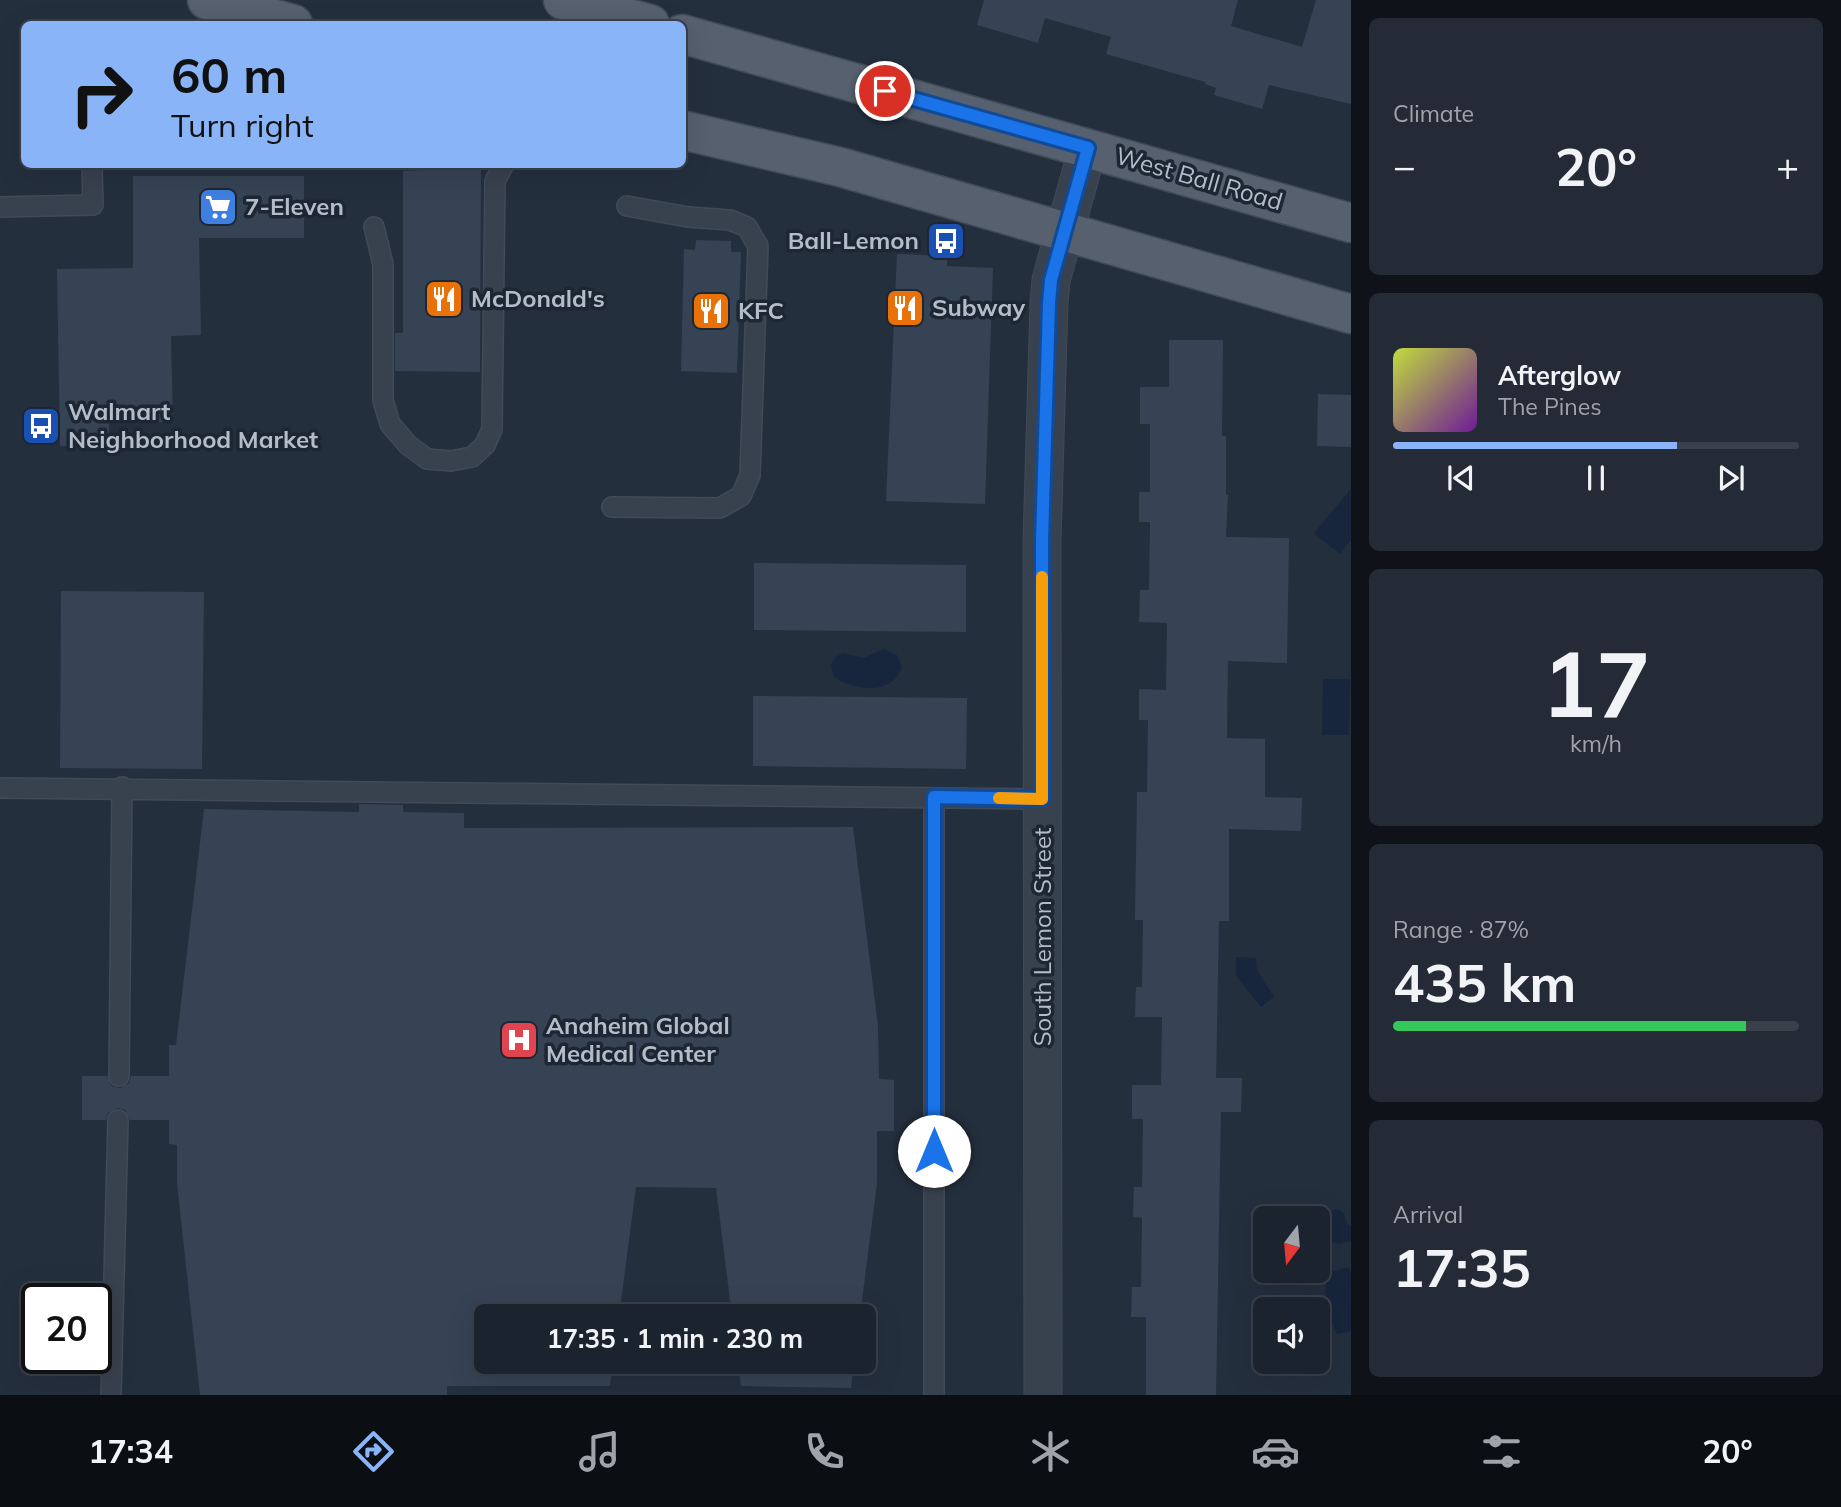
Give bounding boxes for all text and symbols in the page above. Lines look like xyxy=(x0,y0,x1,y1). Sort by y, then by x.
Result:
text: 60 m xyxy=(171,44,287,105)
icon: right xyxy=(56,49,147,140)
pin xyxy=(855,61,915,121)
icon: arrive xyxy=(866,72,904,110)
text: Climate xyxy=(1393,99,1474,128)
text: Turn right xyxy=(171,105,314,145)
text: 20° xyxy=(1555,134,1637,199)
street label: West Ball Road xyxy=(1112,140,1286,216)
text: − xyxy=(1393,142,1416,190)
text: + xyxy=(1776,142,1799,190)
supermarket icon: 7-Eleven xyxy=(197,186,239,228)
place label: 7-Eleven xyxy=(245,191,344,221)
bus stop icon: Ball-Lemon xyxy=(925,220,967,262)
place label: Ball-Lemon xyxy=(788,225,919,255)
restaurant icon: McDonald's xyxy=(423,278,465,320)
place label: McDonald's xyxy=(471,283,605,313)
restaurant icon: Subway xyxy=(884,287,926,329)
restaurant icon: KFC xyxy=(690,290,732,332)
place label: Subway xyxy=(932,292,1026,322)
place label: KFC xyxy=(738,295,784,325)
text: Afterglow xyxy=(1498,359,1621,392)
text: The Pines xyxy=(1498,392,1602,421)
place label: Walmart Neighborhood Market xyxy=(68,396,318,454)
bus stop icon: Walmart Neighborhood Market xyxy=(20,405,62,447)
icon: previous xyxy=(1442,459,1480,497)
icon: pause xyxy=(1577,459,1615,497)
icon: next xyxy=(1712,459,1750,497)
text: 17 xyxy=(1541,626,1651,740)
text: km/h xyxy=(1570,729,1622,758)
street label: South Lemon Street xyxy=(1027,828,1057,1046)
text: Range · 87% xyxy=(1393,915,1529,944)
text: 435 km xyxy=(1393,950,1576,1015)
place label: Anaheim Global Medical Center xyxy=(546,1010,730,1068)
hospital icon: Anaheim Global Medical Center xyxy=(498,1019,540,1061)
position arrow xyxy=(897,1114,971,1188)
text: Arrival xyxy=(1393,1200,1463,1229)
north arrow xyxy=(1253,1206,1330,1283)
map controls xyxy=(1253,1206,1330,1374)
text: 17:35 xyxy=(1393,1235,1531,1300)
speed limit sign: 20 xyxy=(21,1283,112,1374)
button: sound xyxy=(1253,1297,1330,1374)
text: 17:35 · 1 min · 230 m xyxy=(547,1322,803,1355)
icon: directions xyxy=(349,1427,398,1476)
icon: music xyxy=(575,1427,624,1476)
icon: phone xyxy=(800,1427,849,1476)
icon: climate xyxy=(1026,1427,1075,1476)
icon: car xyxy=(1251,1427,1300,1476)
icon: filters xyxy=(1477,1427,1526,1476)
text: 17:34 xyxy=(88,1431,173,1471)
text: 20° xyxy=(1702,1431,1753,1471)

